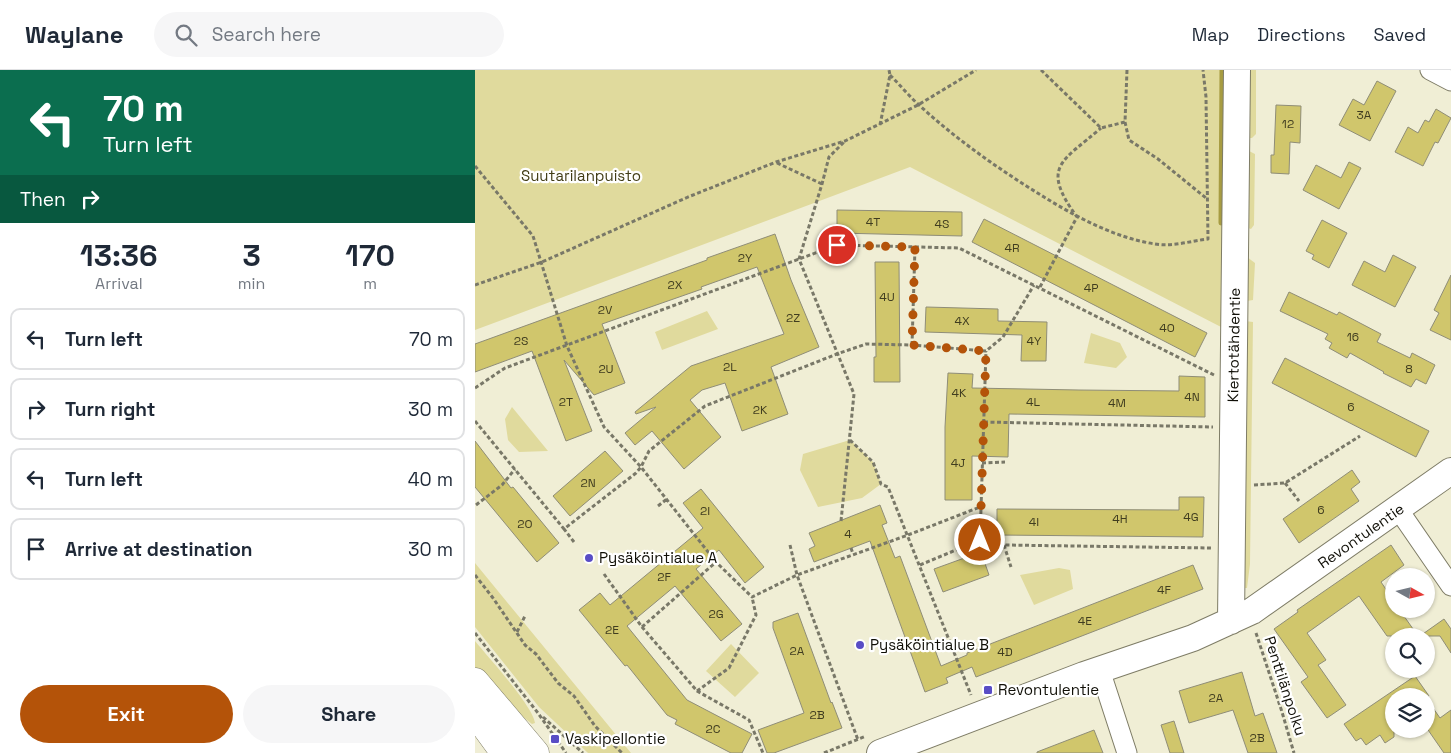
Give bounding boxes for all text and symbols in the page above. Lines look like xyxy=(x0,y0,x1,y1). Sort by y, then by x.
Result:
search box xyxy=(154,12,504,57)
text: Waylane xyxy=(25,19,124,50)
icon: search xyxy=(172,21,200,49)
text: Search here xyxy=(212,22,321,47)
text: Map xyxy=(1192,23,1229,46)
text: Directions xyxy=(1257,23,1346,46)
text: Saved xyxy=(1374,23,1426,46)
text: 70 m xyxy=(103,87,184,131)
icon: left xyxy=(20,90,85,155)
house number: 3A xyxy=(1357,107,1372,123)
house number: 12 xyxy=(1282,116,1294,132)
text: Turn left xyxy=(103,130,193,158)
park label: Suutarilanpuisto xyxy=(521,166,641,185)
icon: right xyxy=(76,185,104,213)
text: Then xyxy=(20,187,66,212)
house number: 4T xyxy=(866,214,880,230)
house number: 4S xyxy=(935,216,949,232)
pin xyxy=(816,224,858,266)
icon: arrive xyxy=(823,231,851,259)
text: 13:36 xyxy=(80,236,158,275)
text: 3 xyxy=(242,236,261,275)
text: 170 xyxy=(345,236,395,275)
house number: 4R xyxy=(1004,240,1020,256)
house number: 2Y xyxy=(738,250,753,266)
text: Arrival xyxy=(95,273,143,294)
text: min xyxy=(238,273,265,294)
text: m xyxy=(363,273,377,294)
house number: 2X xyxy=(668,277,683,293)
house number: 4P xyxy=(1084,280,1098,296)
street label: Kiertotähdentie xyxy=(1223,287,1244,402)
house number: 4U xyxy=(879,289,895,305)
house number: 2V xyxy=(598,302,613,318)
house number: 2Z xyxy=(786,310,800,326)
house number: 4X xyxy=(954,313,970,329)
house number: 4O xyxy=(1159,320,1175,336)
icon: left xyxy=(22,325,50,353)
text: Turn left xyxy=(65,327,143,352)
text: 70 m xyxy=(409,327,453,352)
house number: 16 xyxy=(1347,329,1359,345)
house number: 2S xyxy=(514,333,528,349)
house number: 4Y xyxy=(1027,333,1042,349)
house number: 2L xyxy=(723,359,737,375)
house number: 2U xyxy=(598,361,614,377)
house number: 8 xyxy=(1405,361,1413,377)
house number: 4K xyxy=(952,385,967,401)
house number: 4N xyxy=(1184,389,1200,405)
house number: 2T xyxy=(559,394,573,410)
house number: 4L xyxy=(1026,394,1040,410)
icon: right xyxy=(22,395,50,423)
house number: 4M xyxy=(1108,395,1126,411)
text: Turn right xyxy=(65,397,155,422)
text: 30 m xyxy=(408,397,453,422)
house number: 6 xyxy=(1347,399,1355,415)
house number: 2K xyxy=(753,402,768,418)
house number: 4J xyxy=(951,455,965,471)
icon: left xyxy=(22,465,50,493)
text: Turn left xyxy=(65,467,143,492)
text: 40 m xyxy=(408,467,453,492)
house number: 2N xyxy=(580,475,596,491)
street label: Revontulentie xyxy=(1314,499,1408,572)
house number: 6 xyxy=(1317,502,1325,518)
house number: 2I xyxy=(700,503,710,519)
house number: 4G xyxy=(1183,509,1199,525)
house number: 4H xyxy=(1112,511,1128,527)
position arrow xyxy=(953,513,1005,565)
house number: 4I xyxy=(1029,514,1039,530)
house number: 2O xyxy=(517,516,533,532)
house number: 4 xyxy=(844,526,852,542)
icon: arrive xyxy=(22,535,50,563)
text: Arrive at destination xyxy=(65,537,253,562)
text: 30 m xyxy=(408,537,453,562)
place label: Pysäköintialue A xyxy=(599,548,718,567)
marker: Pysäköintialue A xyxy=(583,552,595,564)
north arrow xyxy=(1385,568,1435,618)
map controls xyxy=(1385,568,1435,738)
house number: 2F xyxy=(657,569,671,585)
house number: 4F xyxy=(1157,582,1172,598)
house number: 2G xyxy=(708,606,724,622)
house number: 4E xyxy=(1078,613,1092,629)
house number: 2E xyxy=(605,622,619,638)
button: search xyxy=(1385,628,1435,678)
street label: Penttilänpolku xyxy=(1260,634,1311,738)
place label: Pysäköintialue B xyxy=(870,635,989,654)
marker: Pysäköintialue B xyxy=(854,639,866,651)
house number: 2A xyxy=(790,643,805,659)
house number: 4D xyxy=(997,644,1013,660)
place label: Revontulentie xyxy=(998,680,1099,699)
marker: Revontulentie xyxy=(982,684,994,696)
button: Exit xyxy=(20,685,233,743)
button: Share xyxy=(243,685,455,743)
button: layers xyxy=(1385,688,1435,738)
house number: 2A xyxy=(1209,690,1224,706)
house number: 2B xyxy=(809,707,825,723)
house number: 2C xyxy=(706,721,721,737)
place label: Vaskipellontie xyxy=(565,729,666,748)
house number: 2B xyxy=(1249,730,1265,746)
marker: Vaskipellontie xyxy=(549,733,561,745)

